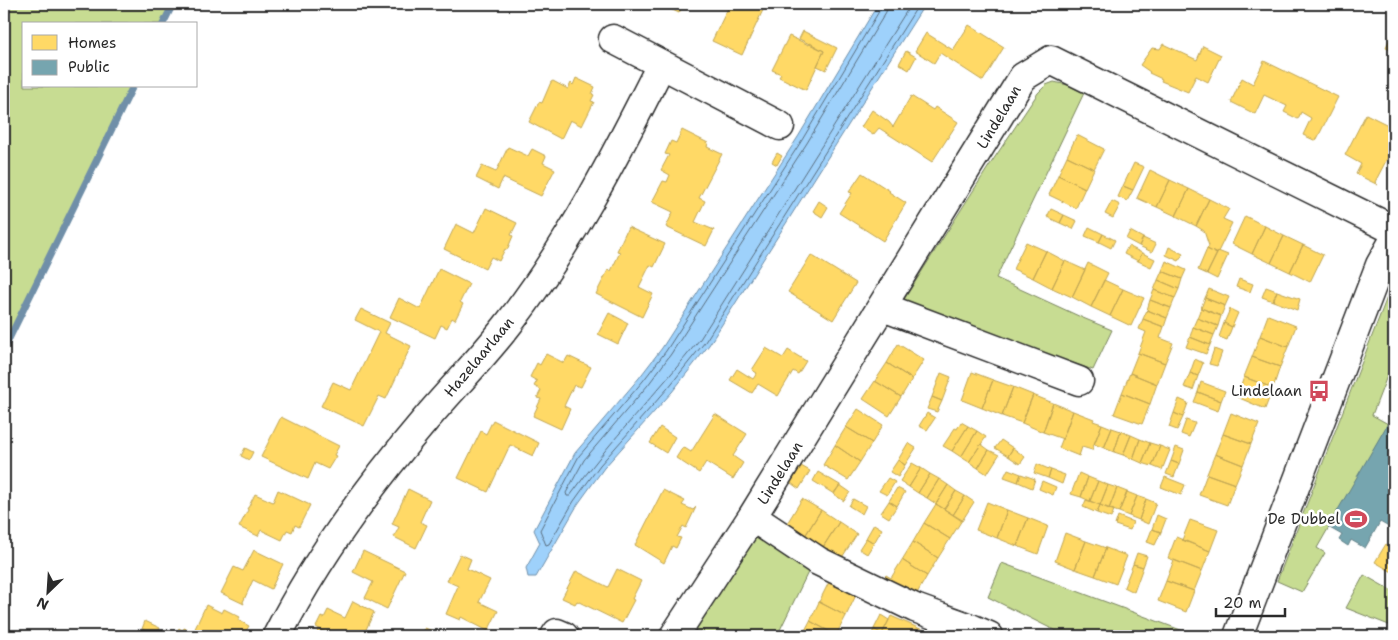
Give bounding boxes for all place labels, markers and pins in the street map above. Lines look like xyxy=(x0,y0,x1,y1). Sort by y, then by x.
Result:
bus stop icon: Lindelaan xyxy=(1306,378,1332,404)
place label: Lindelaan xyxy=(1231,381,1302,401)
sports icon: De Dubbel xyxy=(1343,506,1369,532)
place label: De Dubbel xyxy=(1268,509,1340,529)

